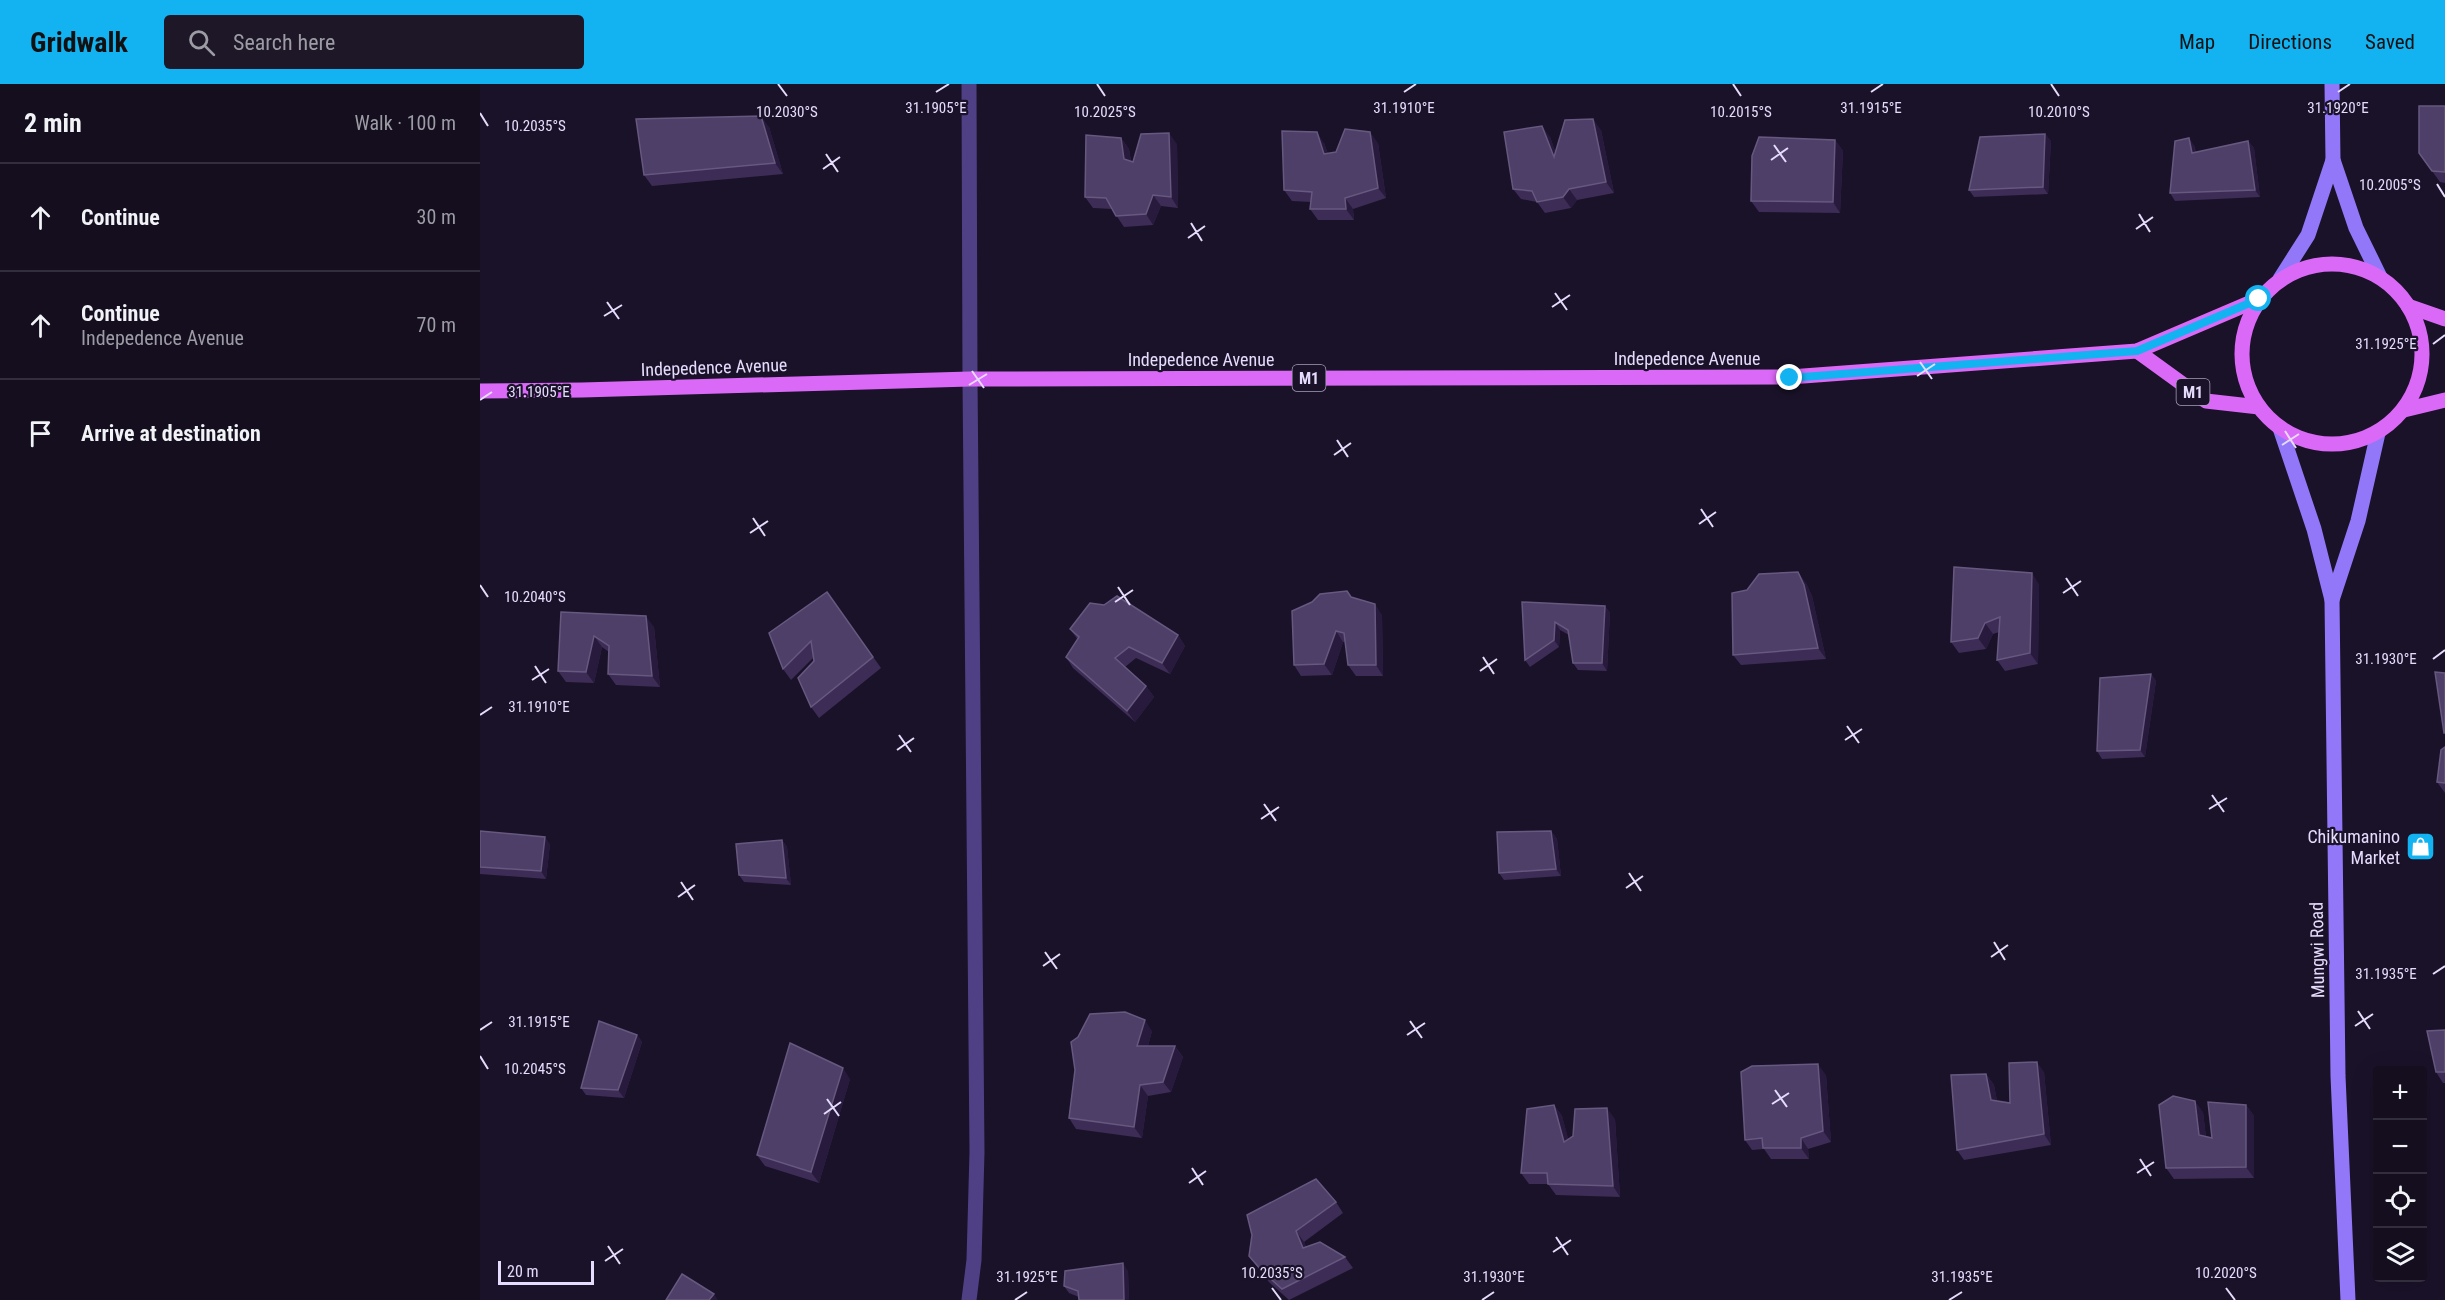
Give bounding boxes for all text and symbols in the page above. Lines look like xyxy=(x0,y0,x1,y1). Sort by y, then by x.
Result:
search box xyxy=(164,15,584,69)
text: Gridwalk xyxy=(30,26,128,59)
icon: search xyxy=(185,26,218,59)
text: Search here xyxy=(233,30,335,55)
text: Map xyxy=(2179,30,2215,54)
text: Directions xyxy=(2248,30,2332,54)
text: Saved xyxy=(2365,30,2415,54)
text: 31.1905°E xyxy=(905,99,967,117)
text: 31.1910°E xyxy=(1373,99,1435,117)
text: 31.1915°E xyxy=(1840,99,1902,117)
text: 31.1920°E xyxy=(2307,99,2369,117)
text: 10.2030°S xyxy=(756,103,818,121)
text: 10.2025°S xyxy=(1074,103,1136,121)
text: 10.2015°S xyxy=(1710,103,1772,121)
text: 10.2010°S xyxy=(2028,103,2090,121)
text: 2 min xyxy=(24,108,82,138)
text: Walk · 100 m xyxy=(355,111,456,135)
text: 10.2035°S xyxy=(504,117,566,135)
text: 10.2005°S xyxy=(2359,176,2421,194)
icon: ahead xyxy=(24,201,57,234)
text: Continue xyxy=(81,205,160,230)
text: 30 m xyxy=(417,205,456,229)
route start xyxy=(2245,285,2271,311)
text: Continue xyxy=(81,301,160,326)
icon: ahead xyxy=(24,309,57,342)
text: 70 m xyxy=(417,313,456,337)
text: Indepedence Avenue xyxy=(81,326,244,350)
text: 31.1925°E xyxy=(2355,335,2417,353)
street label: Indepedence Avenue xyxy=(1614,348,1760,369)
street label: Indepedence Avenue xyxy=(1128,349,1274,370)
street label: Indepedence Avenue xyxy=(640,354,788,380)
route end xyxy=(1776,364,1802,390)
road number: M1 xyxy=(1292,365,1326,391)
road number: M1 xyxy=(2176,379,2210,405)
text: 31.1905°E xyxy=(508,383,570,401)
icon: arrive xyxy=(24,417,57,450)
text: Arrive at destination xyxy=(81,421,261,446)
text: 10.2040°S xyxy=(504,588,566,606)
text: 31.1930°E xyxy=(2355,650,2417,668)
text: 31.1910°E xyxy=(508,698,570,716)
place label: Chikumanino Market xyxy=(2307,826,2400,868)
shop icon: Chikumanino Market xyxy=(2405,830,2437,862)
street label: Mungwi Road xyxy=(2306,902,2328,998)
text: 31.1935°E xyxy=(2355,965,2417,983)
text: 31.1915°E xyxy=(508,1013,570,1031)
text: 10.2045°S xyxy=(504,1060,566,1078)
map controls xyxy=(2373,1066,2427,1282)
button: + xyxy=(2373,1066,2427,1120)
button: − xyxy=(2373,1120,2427,1174)
button: locate xyxy=(2373,1174,2427,1228)
button: layers xyxy=(2373,1228,2427,1282)
scale bar xyxy=(498,1258,594,1286)
text: 20 m xyxy=(507,1262,539,1281)
text: 10.2035°S xyxy=(1241,1264,1303,1282)
text: 10.2020°S xyxy=(2195,1264,2257,1282)
text: 31.1925°E xyxy=(996,1268,1058,1286)
text: 31.1930°E xyxy=(1463,1268,1525,1286)
text: 31.1935°E xyxy=(1931,1268,1993,1286)

